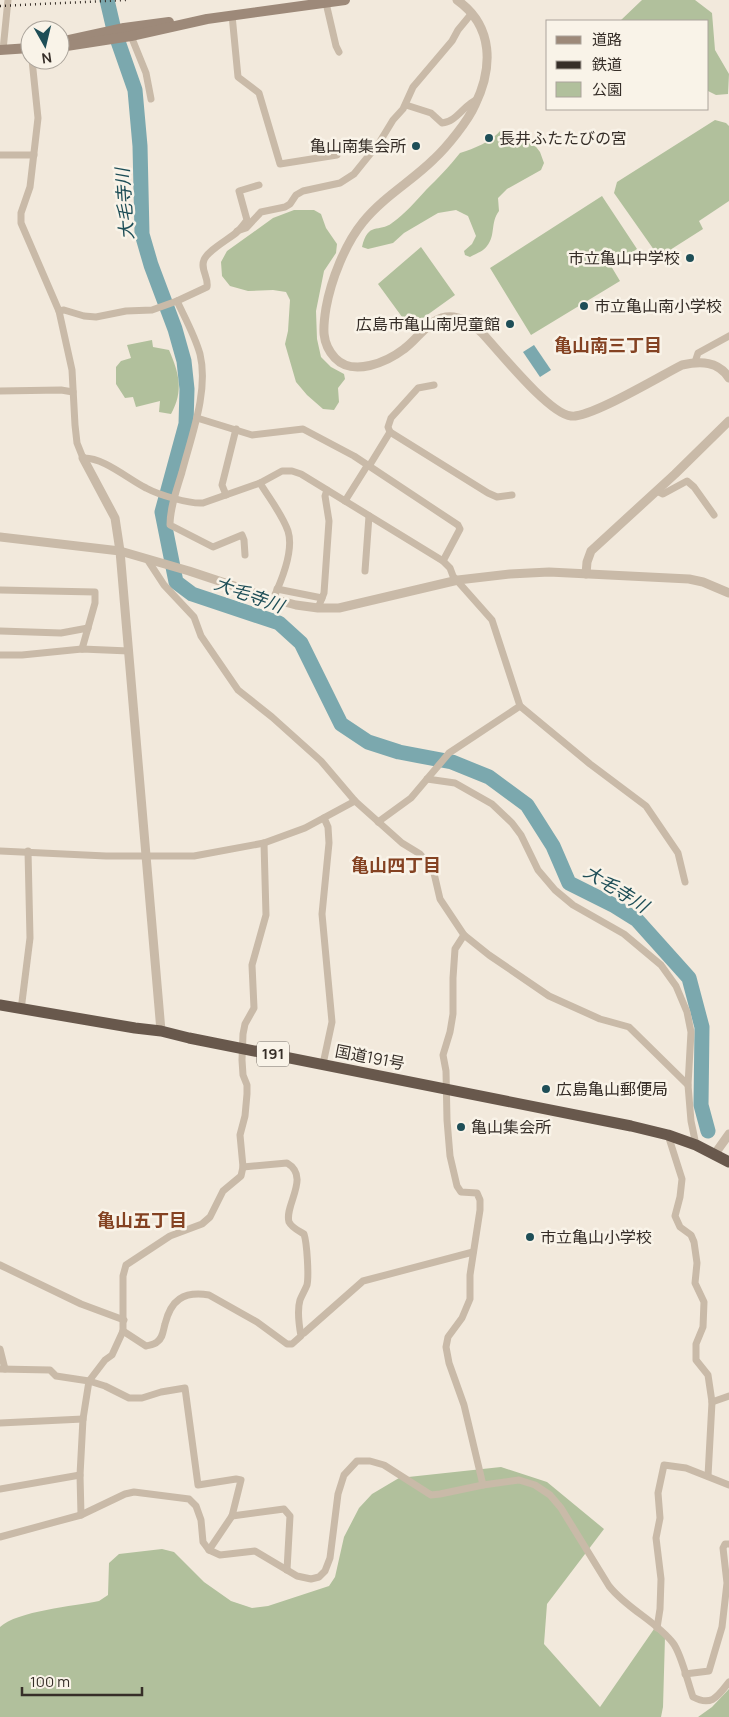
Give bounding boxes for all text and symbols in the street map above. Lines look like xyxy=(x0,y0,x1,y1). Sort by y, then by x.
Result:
north arrow xyxy=(20,20,70,70)
legend xyxy=(546,20,709,110)
text: 道路 xyxy=(592,29,622,50)
text: N xyxy=(41,48,53,68)
text: 鉄道 xyxy=(592,54,622,75)
text: 公園 xyxy=(592,79,622,100)
place label: 長井ふたたびの宮 xyxy=(499,127,627,149)
marker: 長井ふたたびの宮 xyxy=(483,132,495,144)
place label: 亀山南集会所 xyxy=(310,135,406,157)
marker: 亀山南集会所 xyxy=(410,140,422,152)
water label: 大毛寺川 xyxy=(109,165,138,241)
place label: 市立亀山中学校 xyxy=(568,247,680,269)
marker: 市立亀山中学校 xyxy=(684,252,696,264)
place label: 市立亀山南小学校 xyxy=(594,295,722,317)
marker: 市立亀山南小学校 xyxy=(578,300,590,312)
place label: 広島市亀山南児童館 xyxy=(356,313,500,335)
marker: 広島市亀山南児童館 xyxy=(504,318,516,330)
district label: 亀山南三丁目 xyxy=(554,333,662,357)
water label: 大毛寺川 xyxy=(211,570,289,618)
district label: 亀山四丁目 xyxy=(351,853,441,877)
water label: 大毛寺川 xyxy=(580,859,655,918)
street label: 国道191号 xyxy=(333,1039,407,1075)
road number: 191 xyxy=(257,1042,289,1066)
place label: 広島亀山郵便局 xyxy=(556,1078,668,1100)
marker: 広島亀山郵便局 xyxy=(540,1083,552,1095)
place label: 亀山集会所 xyxy=(471,1116,551,1138)
marker: 亀山集会所 xyxy=(455,1121,467,1133)
district label: 亀山五丁目 xyxy=(97,1208,187,1232)
place label: 市立亀山小学校 xyxy=(540,1226,652,1248)
marker: 市立亀山小学校 xyxy=(524,1231,536,1243)
scale bar xyxy=(22,1664,142,1696)
text: 100 m xyxy=(30,1671,70,1692)

